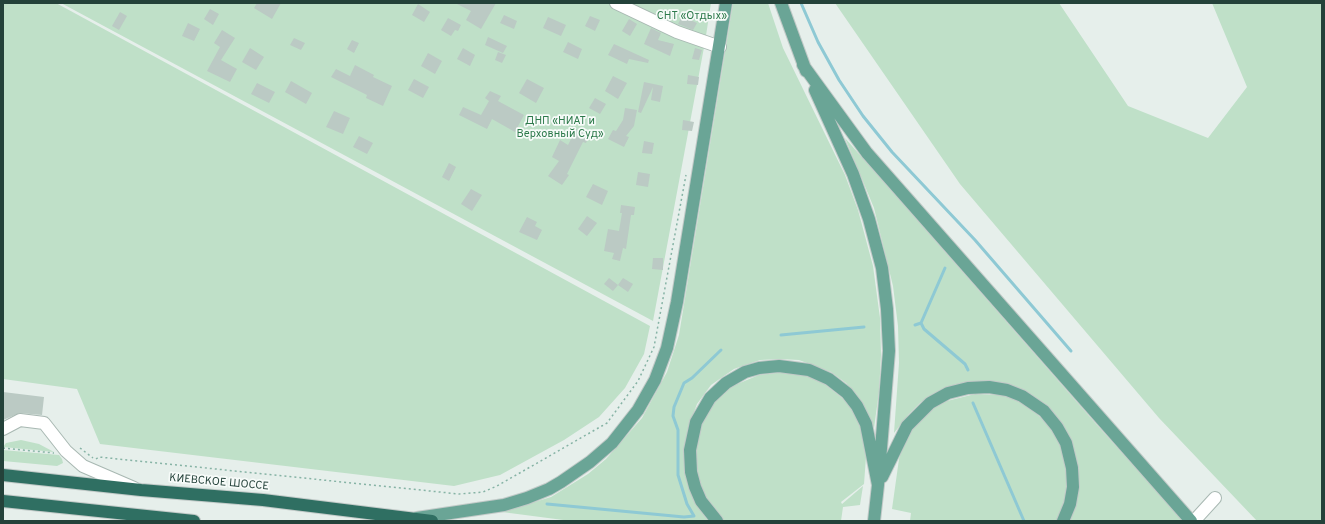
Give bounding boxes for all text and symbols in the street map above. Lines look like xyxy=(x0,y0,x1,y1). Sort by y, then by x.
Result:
park label: СНТ «Отдых» xyxy=(657,10,727,24)
park label: ДНП «НИАТ и Верховный Суд» xyxy=(516,115,604,141)
street label: КИЕВСКОЕ ШОССЕ xyxy=(169,472,269,494)

